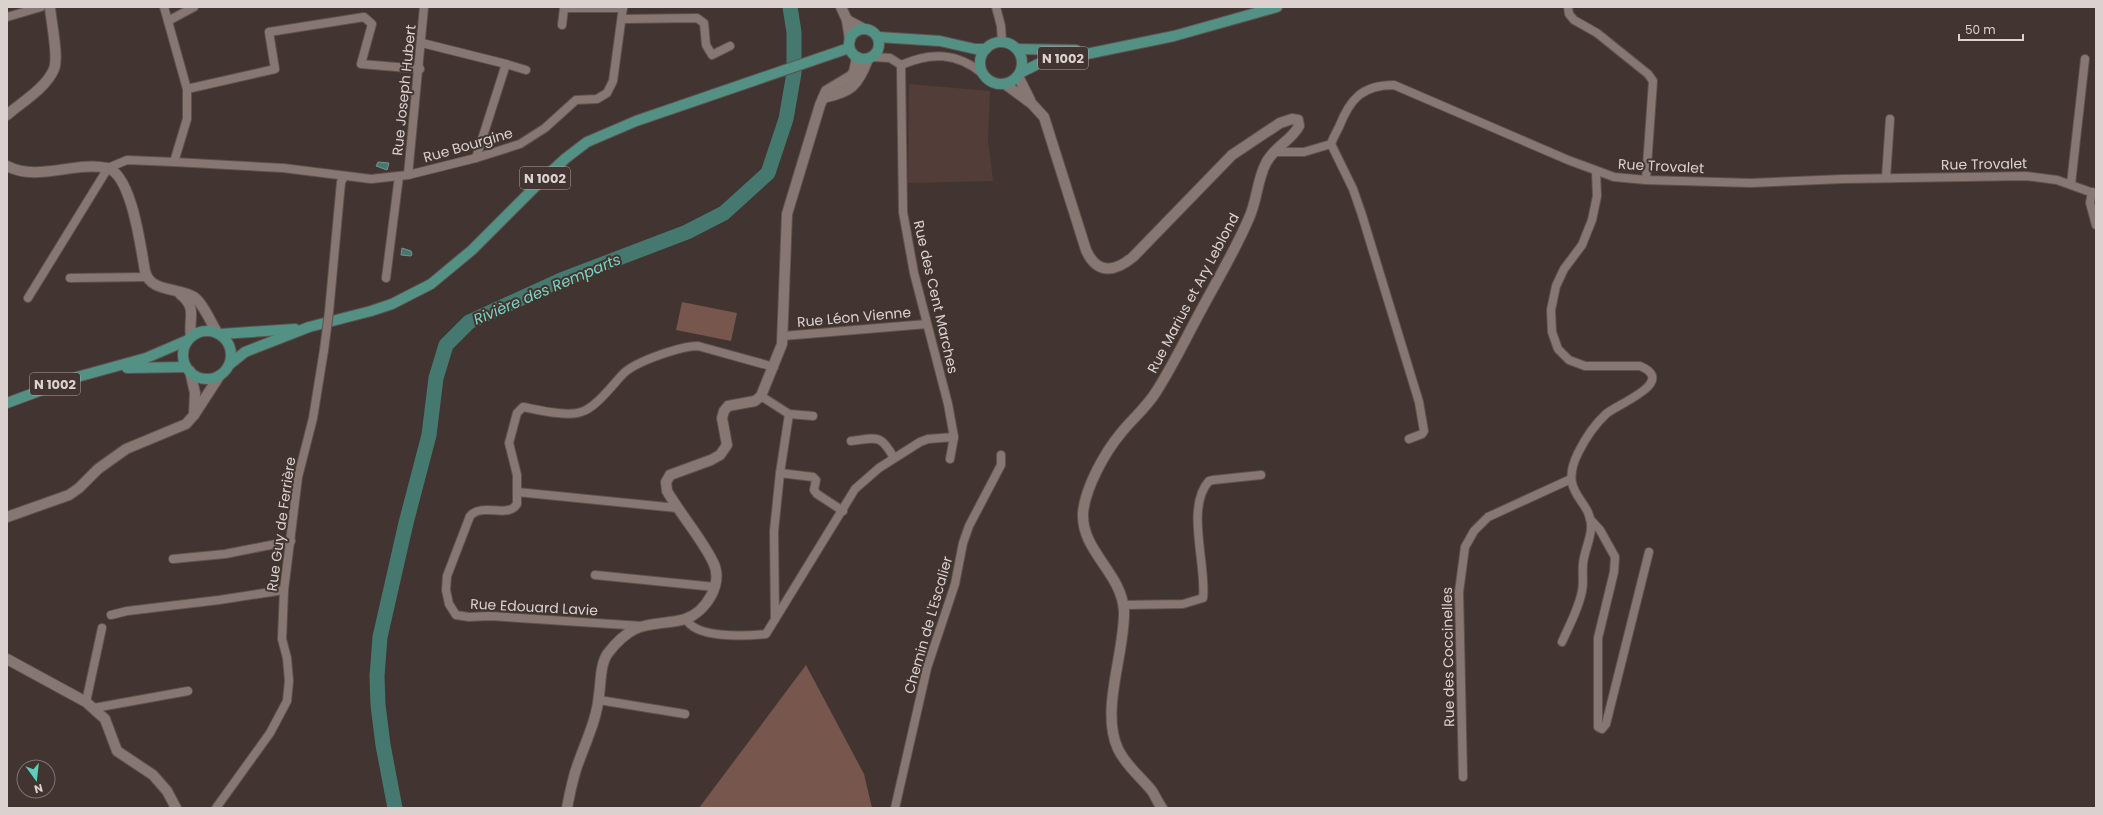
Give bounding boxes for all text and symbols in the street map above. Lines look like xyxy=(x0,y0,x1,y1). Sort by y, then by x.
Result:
scale bar xyxy=(1959,16,2023,42)
text: 50 m xyxy=(1965,21,1996,38)
street label: Rue Joseph Hubert xyxy=(387,24,421,156)
road number: N 1002 xyxy=(1038,47,1088,69)
street label: Rue Bourgine xyxy=(421,123,515,167)
street label: Rue Trovalet xyxy=(1941,153,2027,175)
street label: Rue Trovalet xyxy=(1617,154,1705,178)
road number: N 1002 xyxy=(520,167,570,189)
street label: Rue Marius et Ary Leblond xyxy=(1142,209,1244,377)
street label: Rue des Cent Marches xyxy=(909,218,963,376)
water label: Rivière des Remparts xyxy=(470,248,624,330)
street label: Rue Léon Vienne xyxy=(796,302,912,332)
road number: N 1002 xyxy=(30,373,80,395)
street label: Rue Guy de Ferrière xyxy=(262,455,300,592)
street label: Chemin de L'Escalier xyxy=(899,554,957,696)
street label: Rue des Coccinelles xyxy=(1437,587,1459,727)
street label: Rue Edouard Lavie xyxy=(470,594,599,620)
north arrow xyxy=(16,759,56,799)
text: N xyxy=(33,780,45,797)

